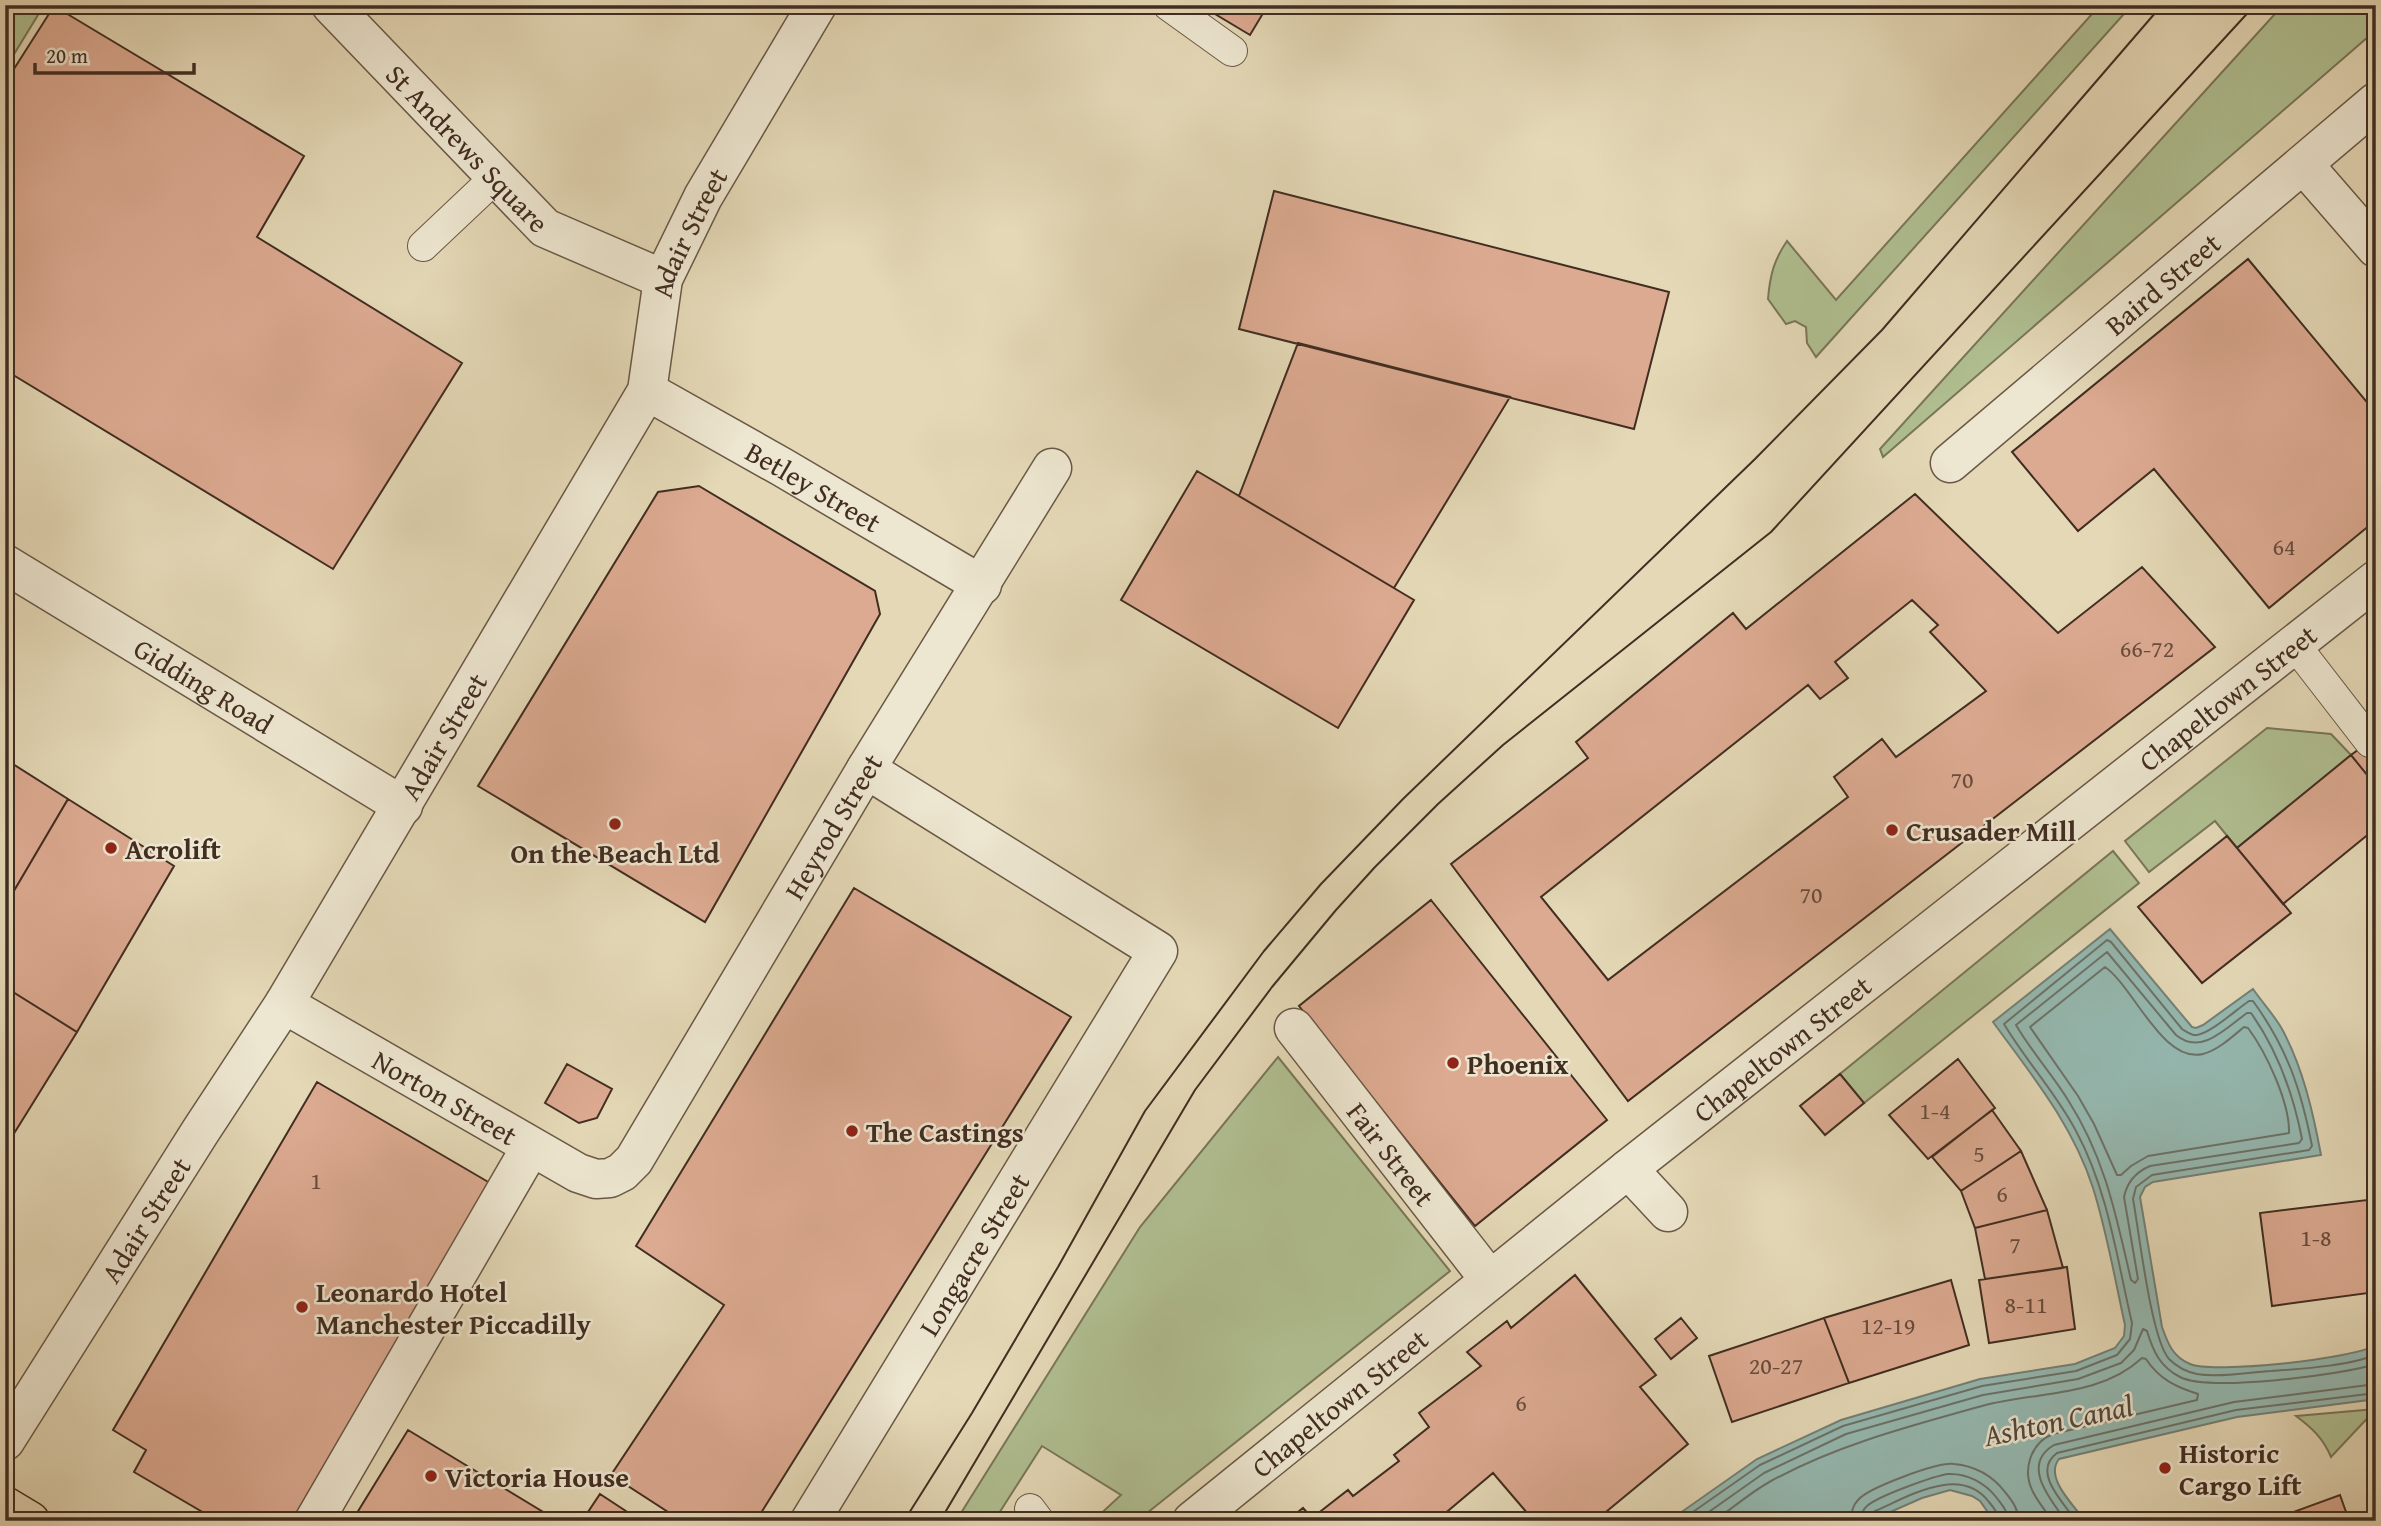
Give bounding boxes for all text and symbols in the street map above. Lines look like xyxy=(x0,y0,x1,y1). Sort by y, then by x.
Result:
scale bar xyxy=(35,32,194,76)
text: 20 m xyxy=(46,40,88,71)
street label: St Andrews Square xyxy=(377,54,559,241)
street label: Adair Street xyxy=(640,159,737,301)
street label: Baird Street xyxy=(2095,222,2229,344)
street label: Betley Street xyxy=(739,430,889,542)
house number: 64 xyxy=(2272,529,2296,564)
street label: Chapeltown Street xyxy=(2129,614,2325,780)
street label: Gidding Road xyxy=(127,627,282,743)
house number: 66-72 xyxy=(2120,631,2174,666)
street label: Adair Street xyxy=(389,664,497,807)
street label: Heyrod Street xyxy=(773,745,892,906)
house number: 70 xyxy=(1950,762,1974,797)
place label: Crusader Mill xyxy=(1906,810,2076,851)
marker: On the Beach Ltd xyxy=(607,816,623,832)
marker: Crusader Mill xyxy=(1884,822,1900,838)
place label: Acrolift xyxy=(125,828,221,869)
place label: On the Beach Ltd xyxy=(510,832,721,873)
marker: Acrolift xyxy=(103,840,119,856)
house number: 70 xyxy=(1799,877,1823,912)
street label: Chapeltown Street xyxy=(1684,965,1880,1131)
street label: Norton Street xyxy=(365,1039,525,1155)
place label: Phoenix xyxy=(1467,1043,1569,1084)
marker: Phoenix xyxy=(1445,1055,1461,1071)
street label: Fair Street xyxy=(1338,1093,1445,1214)
house number: 1-4 xyxy=(1919,1093,1951,1128)
place label: The Castings xyxy=(866,1111,1024,1152)
marker: The Castings xyxy=(844,1123,860,1139)
house number: 5 xyxy=(1973,1136,1985,1171)
street label: Adair Street xyxy=(90,1149,200,1290)
house number: 1 xyxy=(310,1163,322,1198)
street label: Longacre Street xyxy=(908,1164,1039,1343)
house number: 6 xyxy=(1996,1176,2008,1211)
house number: 1-8 xyxy=(2300,1220,2332,1255)
house number: 7 xyxy=(2009,1227,2021,1262)
place label: Leonardo Hotel Manchester Piccadilly xyxy=(316,1271,591,1344)
house number: 8-11 xyxy=(2005,1287,2047,1322)
marker: Leonardo Hotel Manchester Piccadilly xyxy=(294,1299,310,1315)
house number: 12-19 xyxy=(1861,1308,1915,1343)
street label: Chapeltown Street xyxy=(1242,1318,1436,1486)
house number: 20-27 xyxy=(1749,1348,1803,1383)
water label: Ashton Canal xyxy=(1978,1383,2137,1457)
house number: 6 xyxy=(1515,1385,1527,1420)
place label: Historic Cargo Lift xyxy=(2179,1432,2302,1505)
place label: Victoria House xyxy=(445,1456,629,1497)
marker: Historic Cargo Lift xyxy=(2157,1460,2173,1476)
marker: Victoria House xyxy=(423,1468,439,1484)

